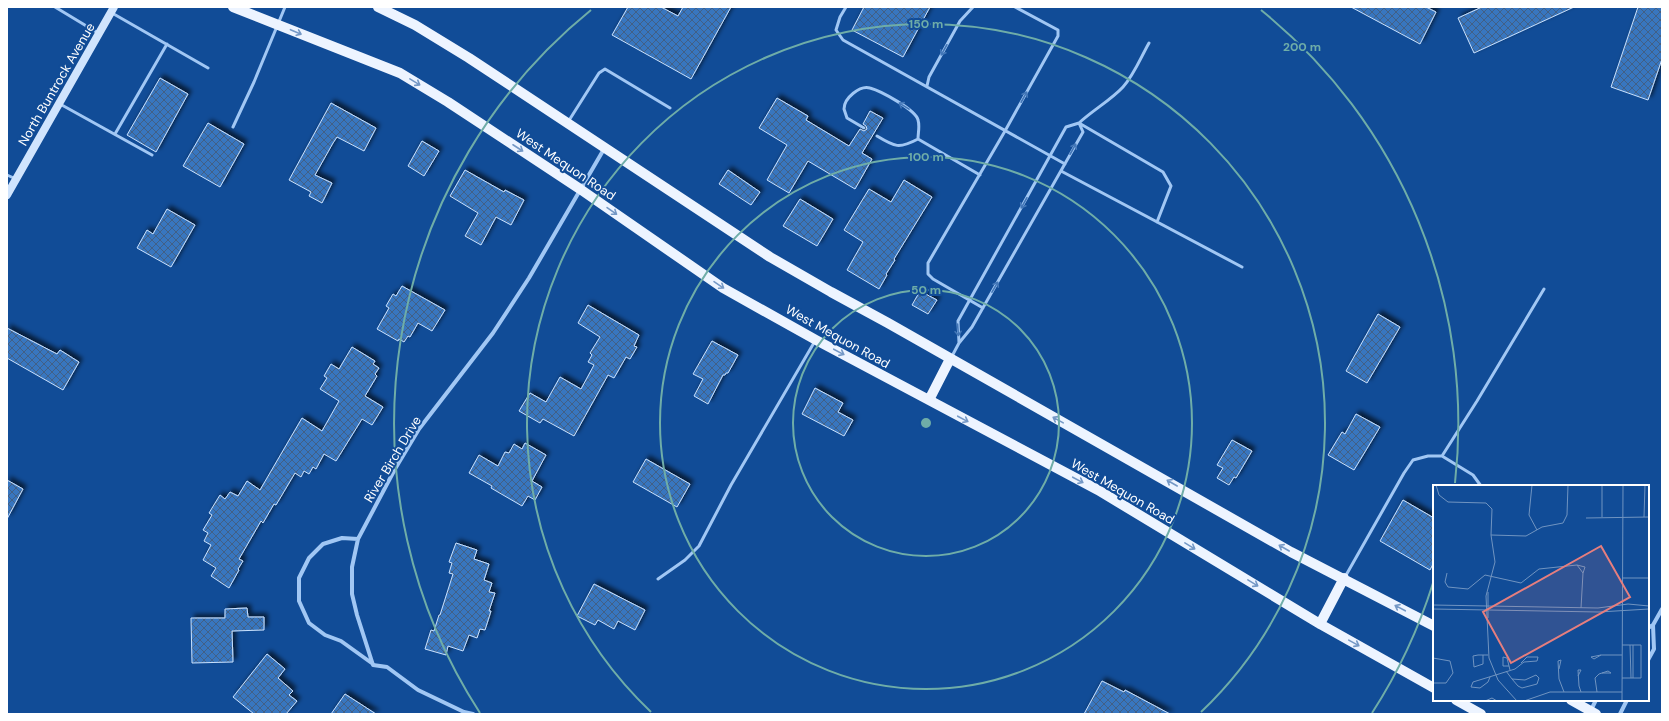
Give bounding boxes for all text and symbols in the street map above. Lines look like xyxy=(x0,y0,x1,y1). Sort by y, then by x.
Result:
text: 150 m xyxy=(909,16,943,32)
street label: North Buntrock Avenue xyxy=(14,20,99,149)
one-way arrow xyxy=(289,28,301,36)
text: 200 m xyxy=(1283,39,1321,55)
one-way arrow xyxy=(939,44,947,56)
one-way arrow xyxy=(409,78,420,86)
one-way arrow xyxy=(1021,91,1029,103)
one-way arrow xyxy=(899,102,910,110)
street label: West Mequon Road xyxy=(513,125,619,204)
one-way arrow xyxy=(512,144,523,152)
one-way arrow xyxy=(1070,144,1078,156)
text: 100 m xyxy=(908,149,944,165)
one-way arrow xyxy=(1020,197,1027,209)
one-way arrow xyxy=(606,207,617,215)
one-way arrow xyxy=(713,281,724,289)
one-way arrow xyxy=(991,281,999,293)
text: 50 m xyxy=(911,282,941,298)
street label: West Mequon Road xyxy=(783,301,893,372)
one-way arrow xyxy=(955,323,962,336)
one-way arrow xyxy=(832,349,844,356)
street label: River Birch Drive xyxy=(360,413,425,506)
one-way arrow xyxy=(957,415,969,423)
one-way arrow xyxy=(1052,415,1064,423)
centre of rings xyxy=(919,416,933,430)
street label: West Mequon Road xyxy=(1068,455,1178,528)
one-way arrow xyxy=(1072,477,1084,484)
one-way arrow xyxy=(1166,479,1178,487)
inset map xyxy=(1433,485,1649,701)
one-way arrow xyxy=(1184,542,1196,550)
one-way arrow xyxy=(1279,543,1291,551)
one-way arrow xyxy=(1247,580,1259,588)
one-way arrow xyxy=(1394,604,1406,611)
one-way arrow xyxy=(1348,639,1360,647)

